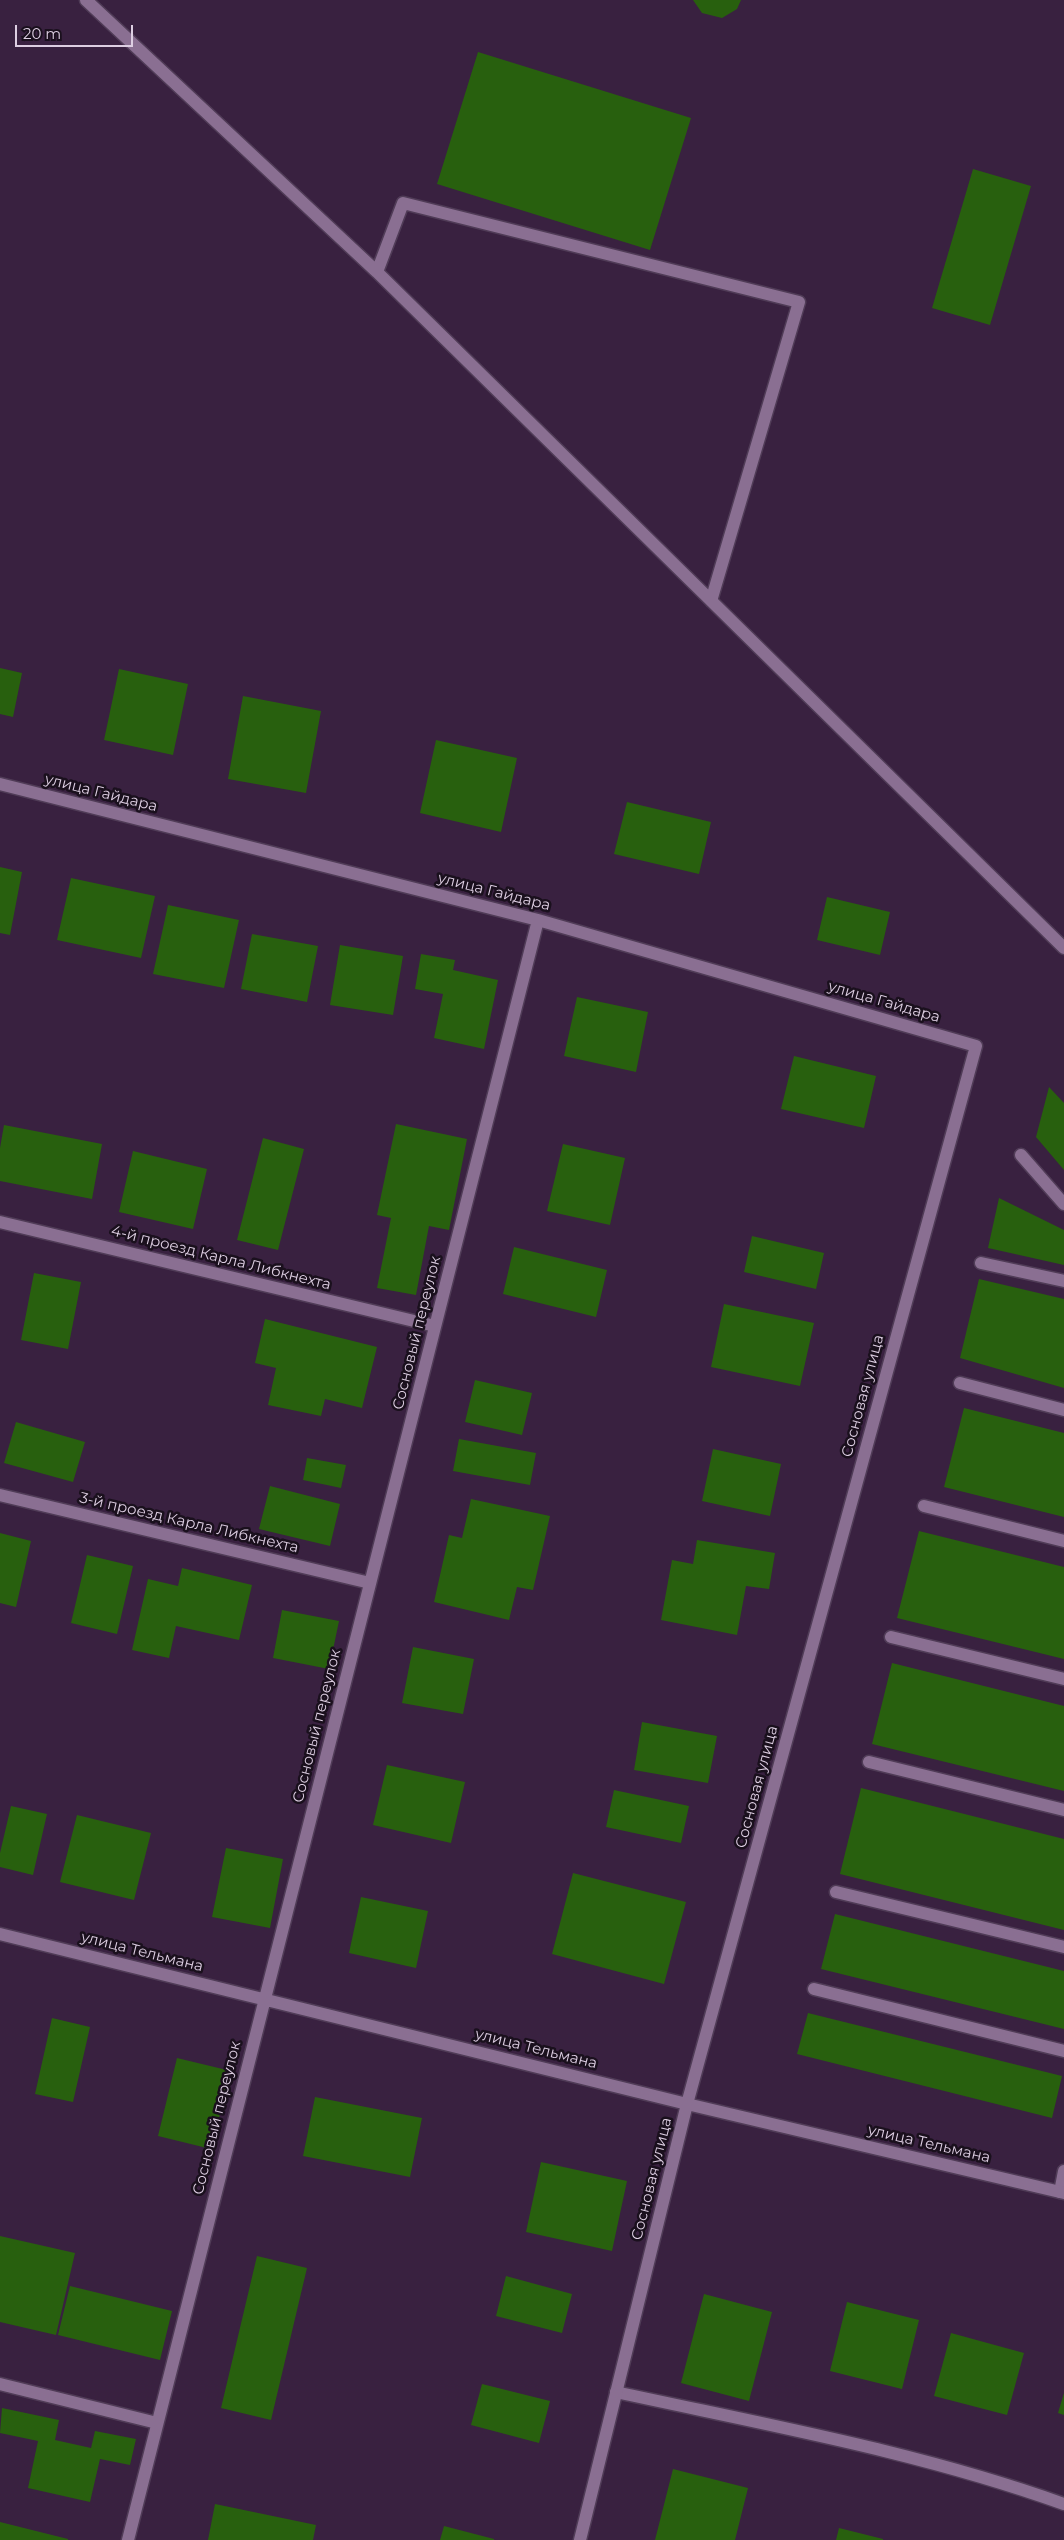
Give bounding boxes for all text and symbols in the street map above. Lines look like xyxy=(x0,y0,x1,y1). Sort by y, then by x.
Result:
scale bar xyxy=(18,15,135,47)
text: 20 m xyxy=(23,24,61,43)
street label: улица Гайдара xyxy=(43,770,159,816)
street label: улица Гайдара xyxy=(436,869,552,915)
street label: улица Гайдара xyxy=(826,977,942,1027)
street label: 4-й проезд Карла Либкнехта xyxy=(109,1222,333,1294)
street label: Сосновый переулок xyxy=(389,1254,445,1412)
street label: Сосновая улица xyxy=(838,1333,888,1459)
street label: 3-й проезд Карла Либкнехта xyxy=(78,1489,300,1557)
street label: Сосновый переулок xyxy=(289,1647,345,1805)
street label: Сосновая улица xyxy=(732,1724,782,1850)
street label: улица Тельмана xyxy=(79,1928,205,1976)
street label: улица Тельмана xyxy=(473,2025,599,2073)
street label: Сосновый переулок xyxy=(189,2039,245,2197)
street label: Сосновая улица xyxy=(628,2116,676,2242)
street label: улица Тельмана xyxy=(866,2121,992,2167)

